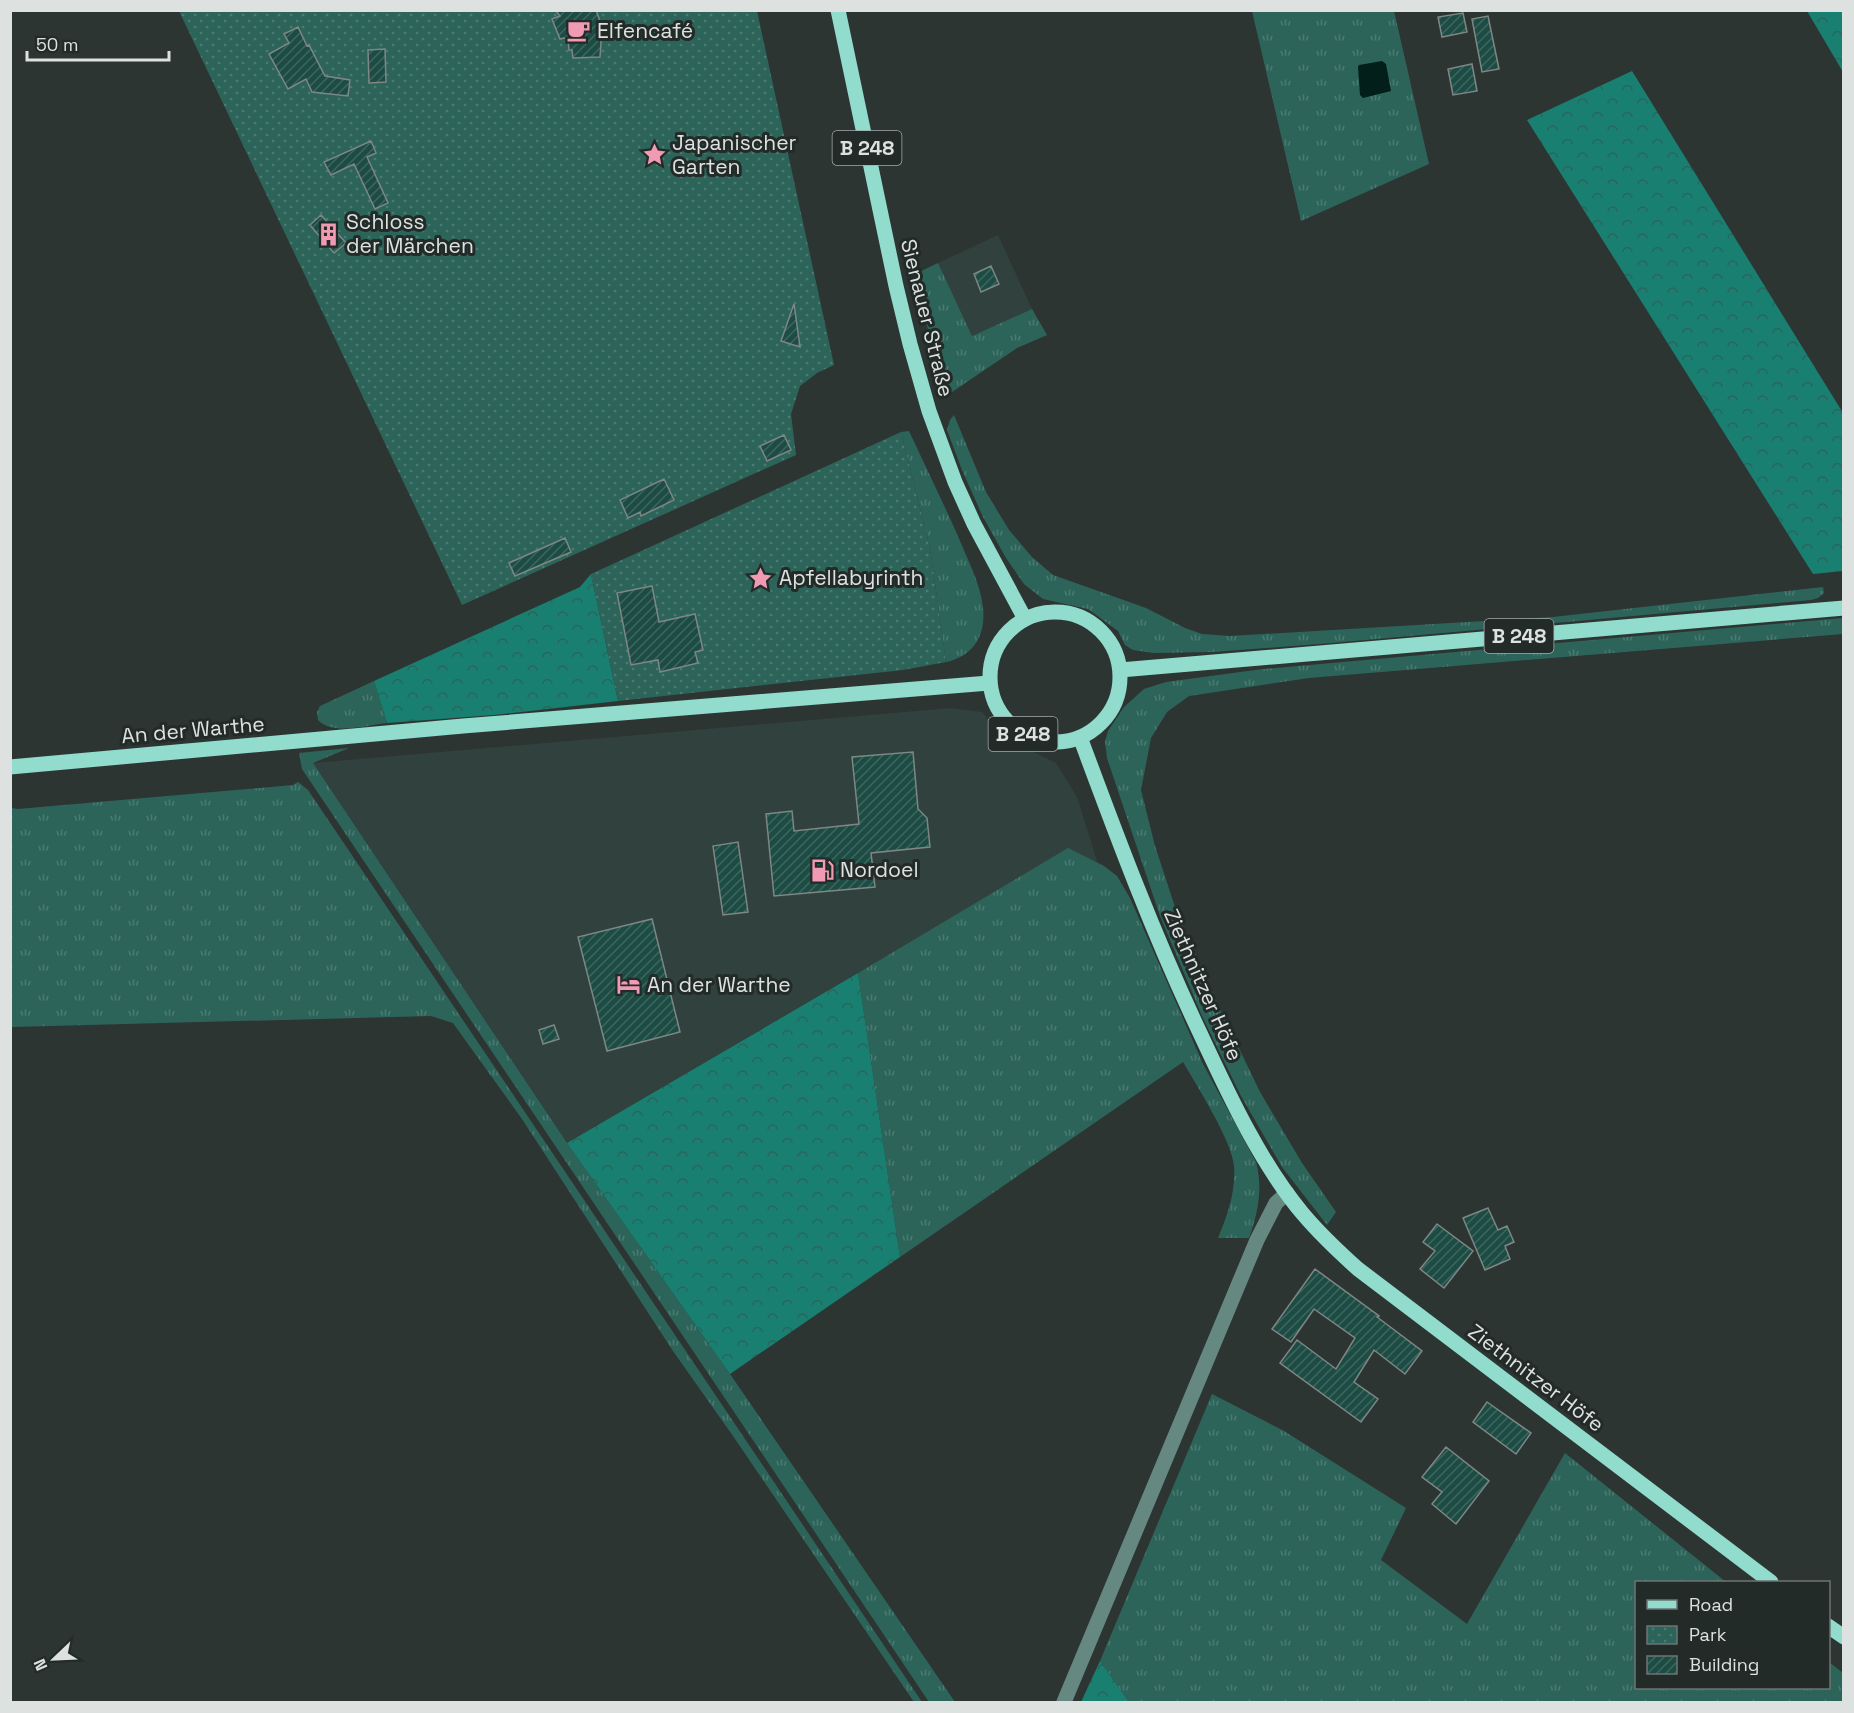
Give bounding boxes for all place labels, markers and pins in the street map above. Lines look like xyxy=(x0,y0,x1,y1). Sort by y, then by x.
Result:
place label: Elfencafé xyxy=(597,17,693,44)
cafe icon: Elfencafé xyxy=(566,18,592,44)
place label: Japanischer Garten xyxy=(672,129,797,180)
place icon: Japanischer Garten xyxy=(641,142,667,168)
place label: Schloss der Märchen xyxy=(346,208,474,259)
building icon: Schloss der Märchen xyxy=(315,221,341,247)
place label: Apfellabyrinth xyxy=(779,564,923,591)
place icon: Apfellabyrinth xyxy=(748,565,774,591)
place label: Nordoel xyxy=(840,856,919,883)
fuel station icon: Nordoel xyxy=(809,857,835,883)
place label: An der Warthe xyxy=(647,971,791,998)
hotel icon: An der Warthe xyxy=(616,972,642,998)

